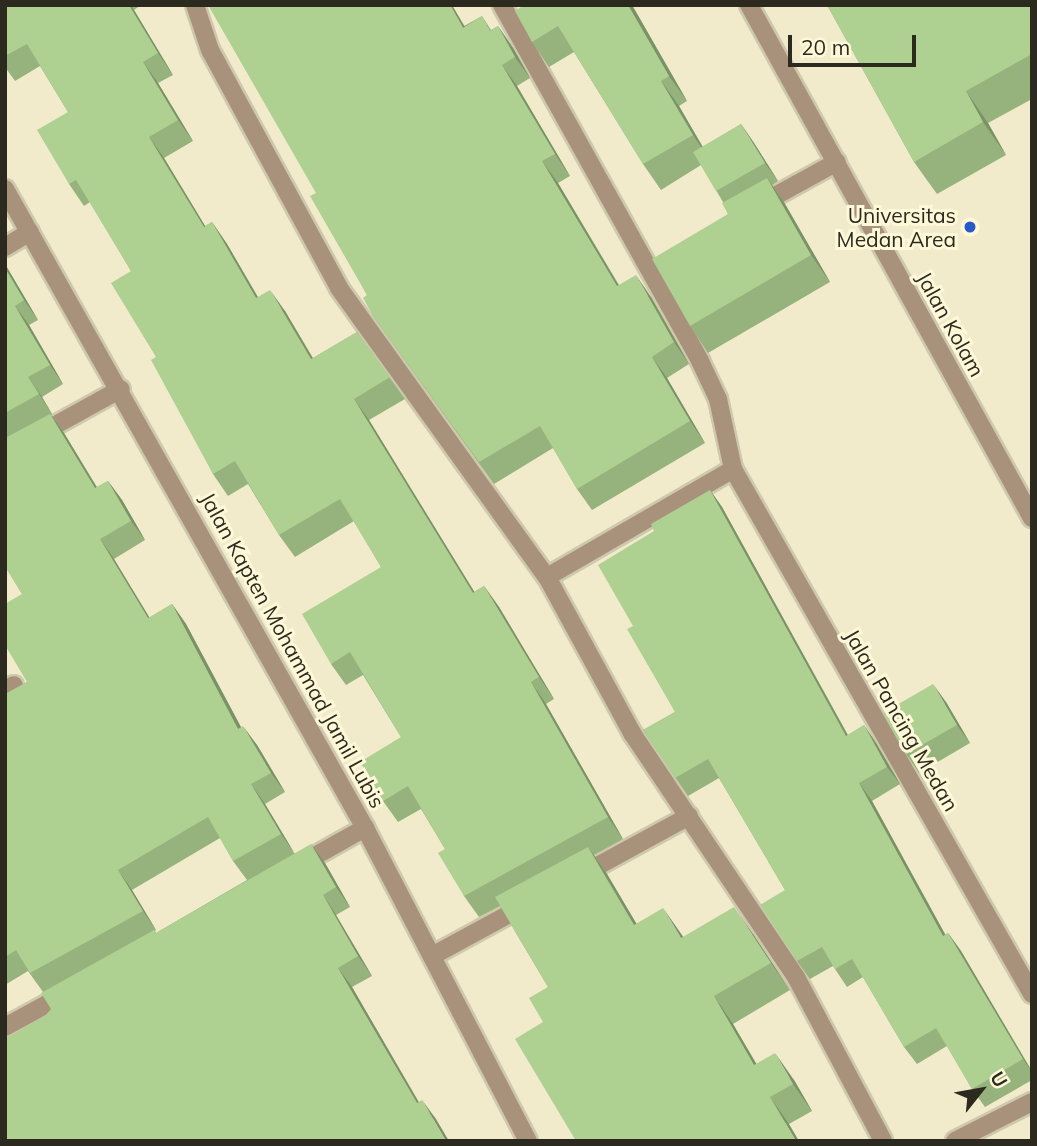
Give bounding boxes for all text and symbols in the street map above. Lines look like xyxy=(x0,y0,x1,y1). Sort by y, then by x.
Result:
scale bar xyxy=(792,21,920,65)
text: 20 m xyxy=(801,34,850,60)
place label: Universitas Medan Area xyxy=(837,202,956,252)
marker: Universitas Medan Area xyxy=(962,219,978,235)
street label: Jalan Kolam xyxy=(912,267,990,381)
street label: Jalan Kapten Mohammad Jamil Lubis xyxy=(195,488,391,812)
street label: Jalan Pancing Medan xyxy=(840,625,964,815)
north arrow xyxy=(946,1055,1016,1125)
text: U xyxy=(985,1067,1013,1091)

